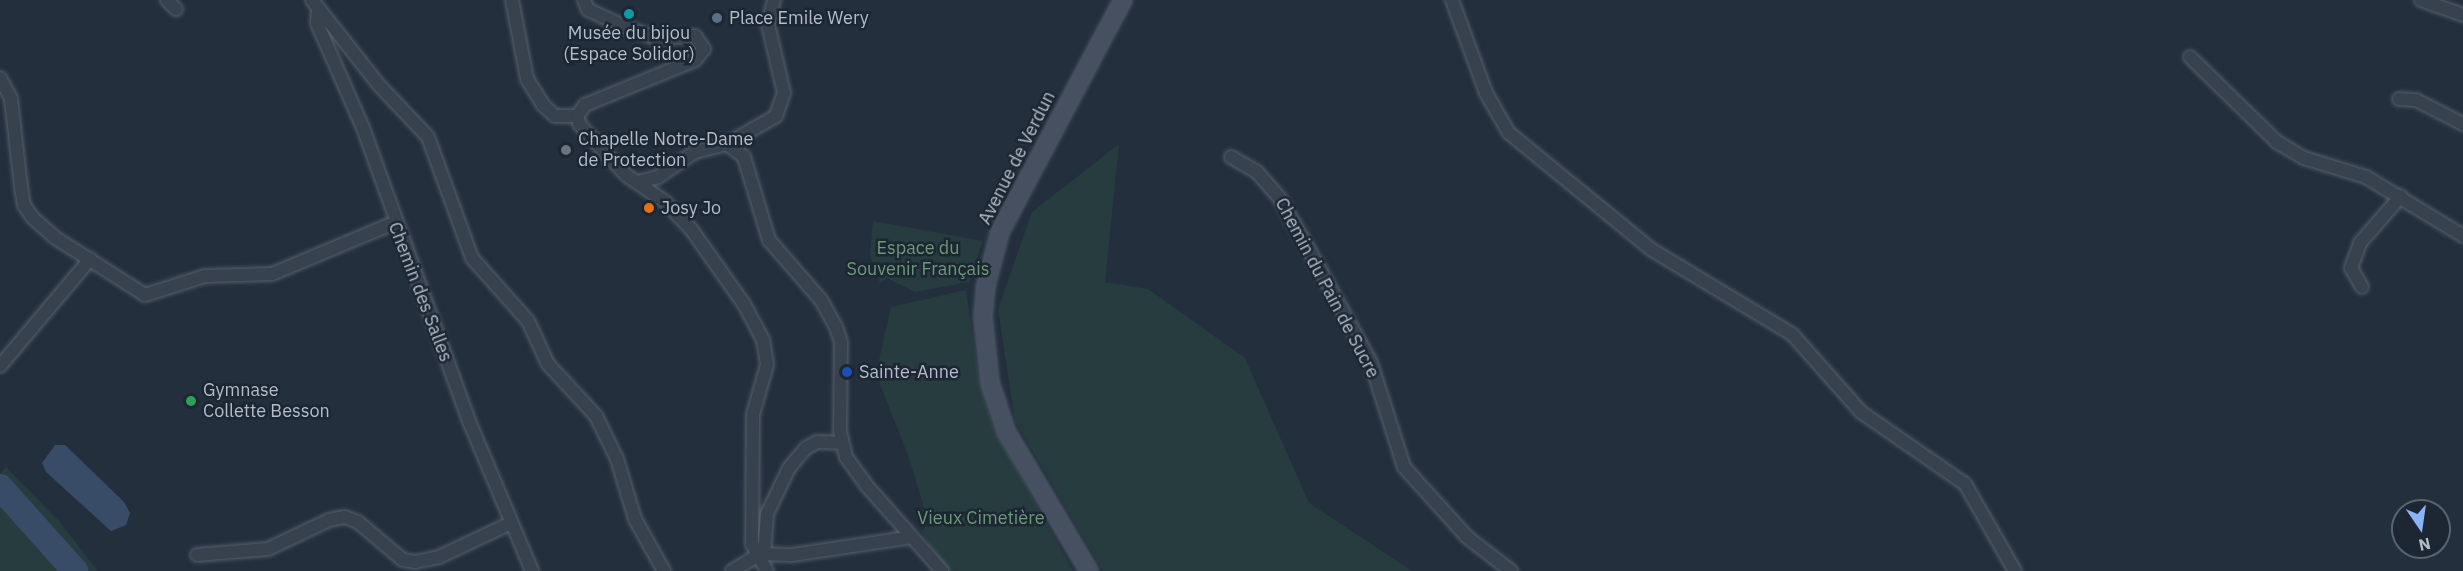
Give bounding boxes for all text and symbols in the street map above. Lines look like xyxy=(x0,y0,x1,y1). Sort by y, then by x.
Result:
marker: Musée du bijou (Espace Solidor) xyxy=(622,7,636,21)
place label: Place Emile Wery xyxy=(729,7,869,29)
marker: Place Emile Wery xyxy=(710,11,724,25)
place label: Musée du bijou (Espace Solidor) xyxy=(563,23,695,66)
street label: Avenue de Verdun xyxy=(974,88,1060,228)
place label: Chapelle Notre-Dame de Protection xyxy=(578,129,753,172)
marker: Chapelle Notre-Dame de Protection xyxy=(559,143,573,157)
street label: Chemin du Pain de Sucre xyxy=(1270,194,1384,382)
place label: Josy Jo xyxy=(661,197,721,219)
marker: Josy Jo xyxy=(642,201,656,215)
street label: Chemin des Salles xyxy=(383,219,457,365)
park label: Espace du Souvenir Français xyxy=(847,238,989,280)
place label: Sainte-Anne xyxy=(859,361,959,383)
marker: Sainte-Anne xyxy=(840,365,854,379)
place label: Gymnase Collette Besson xyxy=(203,380,330,422)
marker: Gymnase Collette Besson xyxy=(184,394,198,408)
north arrow xyxy=(2391,499,2451,559)
park label: Vieux Cimetière xyxy=(917,507,1045,529)
text: N xyxy=(2417,534,2432,556)

